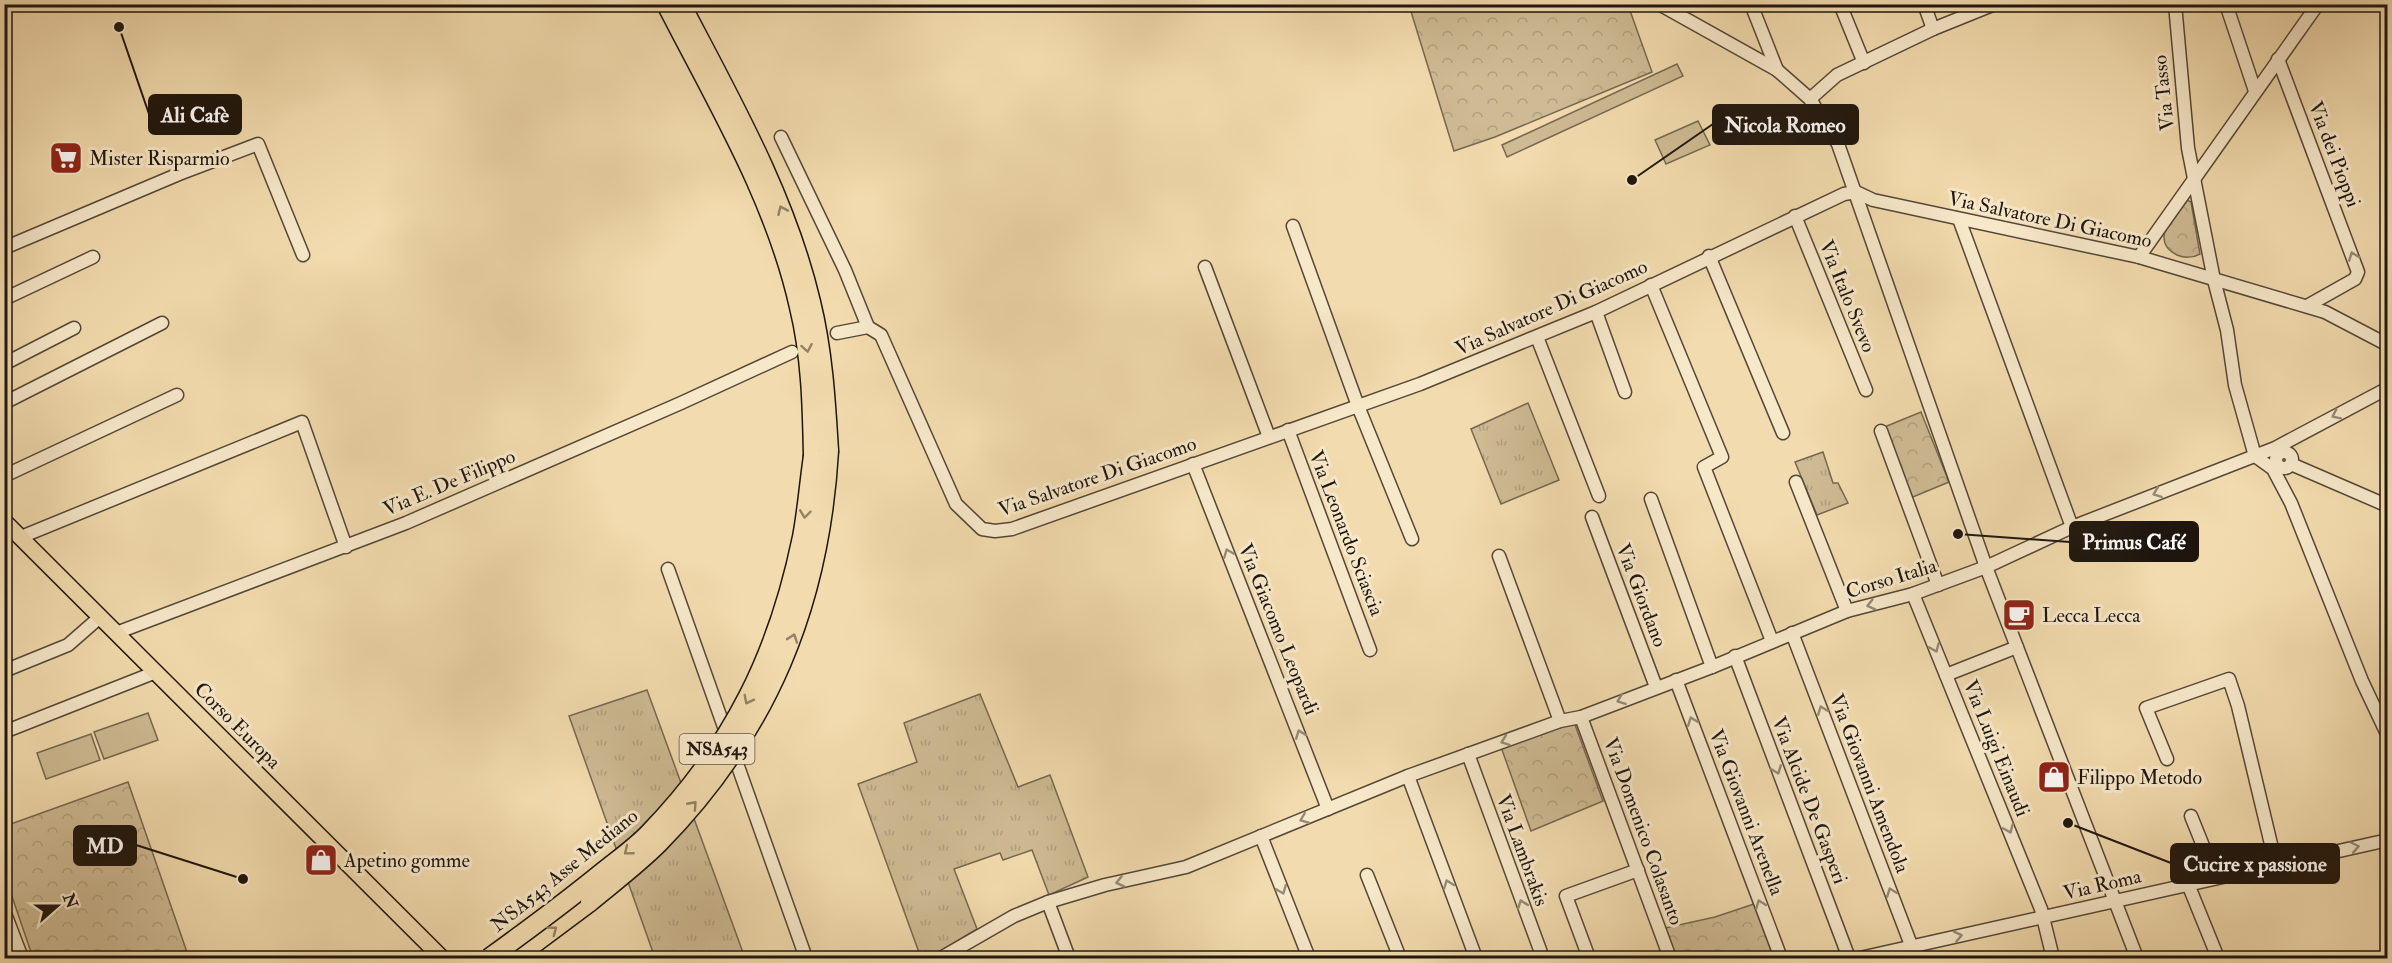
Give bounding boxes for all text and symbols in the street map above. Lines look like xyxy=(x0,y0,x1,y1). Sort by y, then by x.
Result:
street label: Via Tasso xyxy=(2147,54,2180,132)
callout: Ali Cafè xyxy=(149,95,241,134)
street label: Via dei Pioppi xyxy=(2302,98,2366,211)
text: Ali Cafè xyxy=(160,102,229,129)
callout: Nicola Romeo xyxy=(1713,105,1858,144)
text: Nicola Romeo xyxy=(1723,112,1846,139)
supermarket icon: Mister Risparmio xyxy=(48,140,84,176)
place label: Mister Risparmio xyxy=(89,146,230,172)
street label: Via Salvatore Di Giacomo xyxy=(1946,186,2154,253)
one-way arrow xyxy=(777,205,789,216)
street label: Via Italo Svevo xyxy=(1814,236,1881,356)
one-way arrow xyxy=(2348,251,2361,262)
street label: Via Salvatore Di Giacomo xyxy=(1451,254,1651,361)
one-way arrow xyxy=(800,343,813,353)
one-way arrow xyxy=(2331,408,2342,420)
street label: Via Salvatore Di Giacomo xyxy=(995,431,1199,522)
street label: Via E. De Filippo xyxy=(379,443,519,522)
street label: Via Leonardo Sciascia xyxy=(1303,447,1390,620)
one-way arrow xyxy=(2152,486,2163,498)
one-way arrow xyxy=(800,509,812,519)
callout: Primus Café xyxy=(2070,522,2198,561)
text: Primus Café xyxy=(2082,529,2187,556)
street label: Via Giacomo Leopardi xyxy=(1232,540,1324,719)
street label: Via Giordano xyxy=(1610,540,1673,650)
one-way arrow xyxy=(1223,548,1235,559)
street label: Corso Italia xyxy=(1843,553,1940,604)
one-way arrow xyxy=(1866,597,1876,610)
cafe icon: Lecca Lecca xyxy=(2001,597,2037,633)
place label: Lecca Lecca xyxy=(2042,603,2141,628)
one-way arrow xyxy=(785,633,798,644)
one-way arrow xyxy=(1928,642,1940,653)
street label: Via Luigi Einaudi xyxy=(1958,676,2035,820)
street label: Corso Europa xyxy=(188,677,287,775)
street label: Via Giovanni Amendola xyxy=(1824,690,1915,877)
one-way arrow xyxy=(744,693,756,704)
one-way arrow xyxy=(1616,693,1626,706)
one-way arrow xyxy=(1816,705,1829,716)
street label: Via Alcide De Gasperi xyxy=(1765,713,1853,888)
one-way arrow xyxy=(1687,716,1699,727)
street label: Via Giovanni Arenella xyxy=(1703,726,1790,899)
one-way arrow xyxy=(1295,730,1307,741)
road number: NSA543 xyxy=(680,734,754,764)
one-way arrow xyxy=(1500,734,1511,746)
street label: Via Domenico Colasanto xyxy=(1598,734,1689,928)
shop icon: Filippo Metodo xyxy=(2036,759,2072,795)
one-way arrow xyxy=(1770,764,1783,775)
place label: Filippo Metodo xyxy=(2077,765,2202,791)
street label: Via Lambrakis xyxy=(1491,791,1554,910)
one-way arrow xyxy=(686,801,697,811)
street label: NSA543 Asse Mediano xyxy=(486,803,643,937)
one-way arrow xyxy=(1299,812,1310,824)
one-way arrow xyxy=(2002,822,2014,833)
callout: MD xyxy=(74,826,136,865)
text: MD xyxy=(85,833,124,860)
shop icon: Apetino gomme xyxy=(303,842,339,878)
one-way arrow xyxy=(2350,842,2360,855)
one-way arrow xyxy=(624,844,635,855)
callout: Cucire x passione xyxy=(2171,844,2339,883)
place label: Apetino gomme xyxy=(343,848,470,874)
text: Cucire x passione xyxy=(2183,851,2327,878)
street label: Via Roma xyxy=(2061,863,2144,906)
one-way arrow xyxy=(1115,874,1125,887)
north arrow xyxy=(27,876,87,936)
one-way arrow xyxy=(1443,879,1455,890)
one-way arrow xyxy=(1275,884,1287,895)
one-way arrow xyxy=(1886,887,1898,898)
text: N xyxy=(58,890,82,912)
one-way arrow xyxy=(1517,899,1529,910)
one-way arrow xyxy=(1755,899,1768,910)
one-way arrow xyxy=(546,927,557,938)
one-way arrow xyxy=(1953,931,1963,944)

